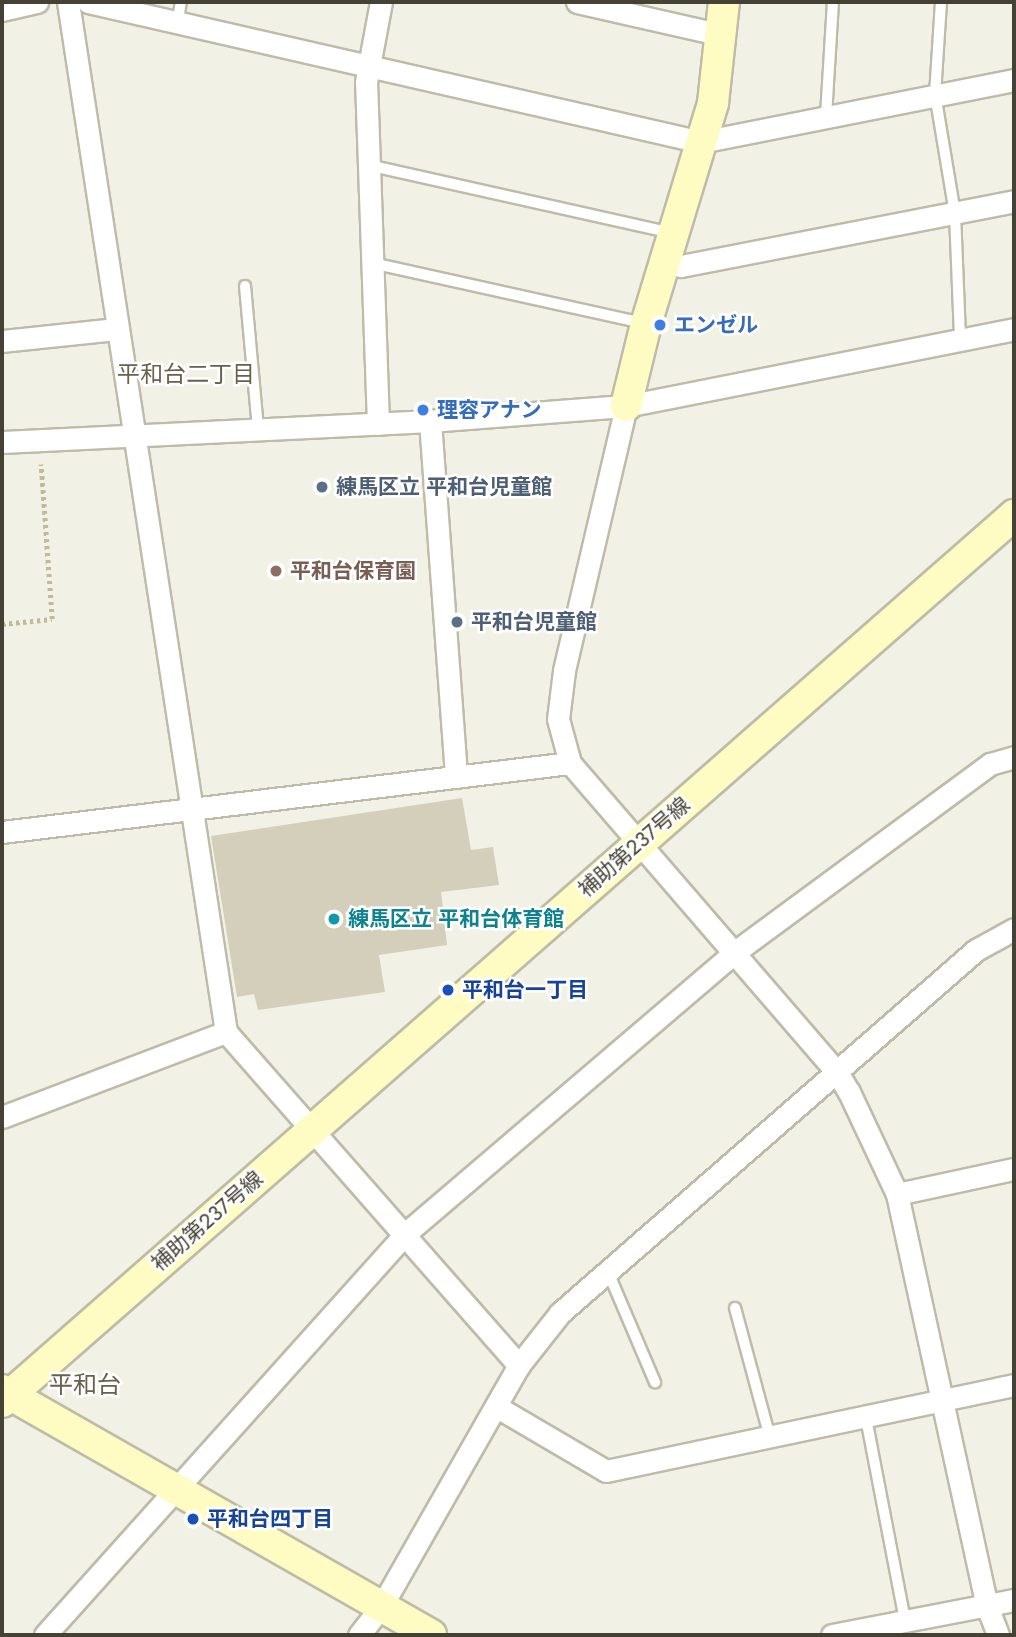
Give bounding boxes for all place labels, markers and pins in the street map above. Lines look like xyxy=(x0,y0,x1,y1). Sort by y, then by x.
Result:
place label: エンゼル xyxy=(674,312,758,338)
marker: エンゼル xyxy=(652,317,668,333)
place label: 理容アナン xyxy=(437,397,542,423)
marker: 理容アナン xyxy=(415,402,431,418)
place label: 練馬区立 平和台児童館 xyxy=(336,474,552,500)
marker: 練馬区立 平和台児童館 xyxy=(314,479,330,495)
place label: 平和台保育園 xyxy=(290,558,416,584)
marker: 平和台保育園 xyxy=(268,563,284,579)
place label: 平和台児童館 xyxy=(471,609,597,635)
marker: 平和台児童館 xyxy=(449,614,465,630)
place label: 練馬区立 平和台体育館 xyxy=(348,906,564,932)
marker: 練馬区立 平和台体育館 xyxy=(326,911,342,927)
place label: 平和台一丁目 xyxy=(462,977,588,1003)
marker: 平和台一丁目 xyxy=(440,982,456,998)
place label: 平和台四丁目 xyxy=(207,1506,333,1532)
marker: 平和台四丁目 xyxy=(185,1511,201,1527)

